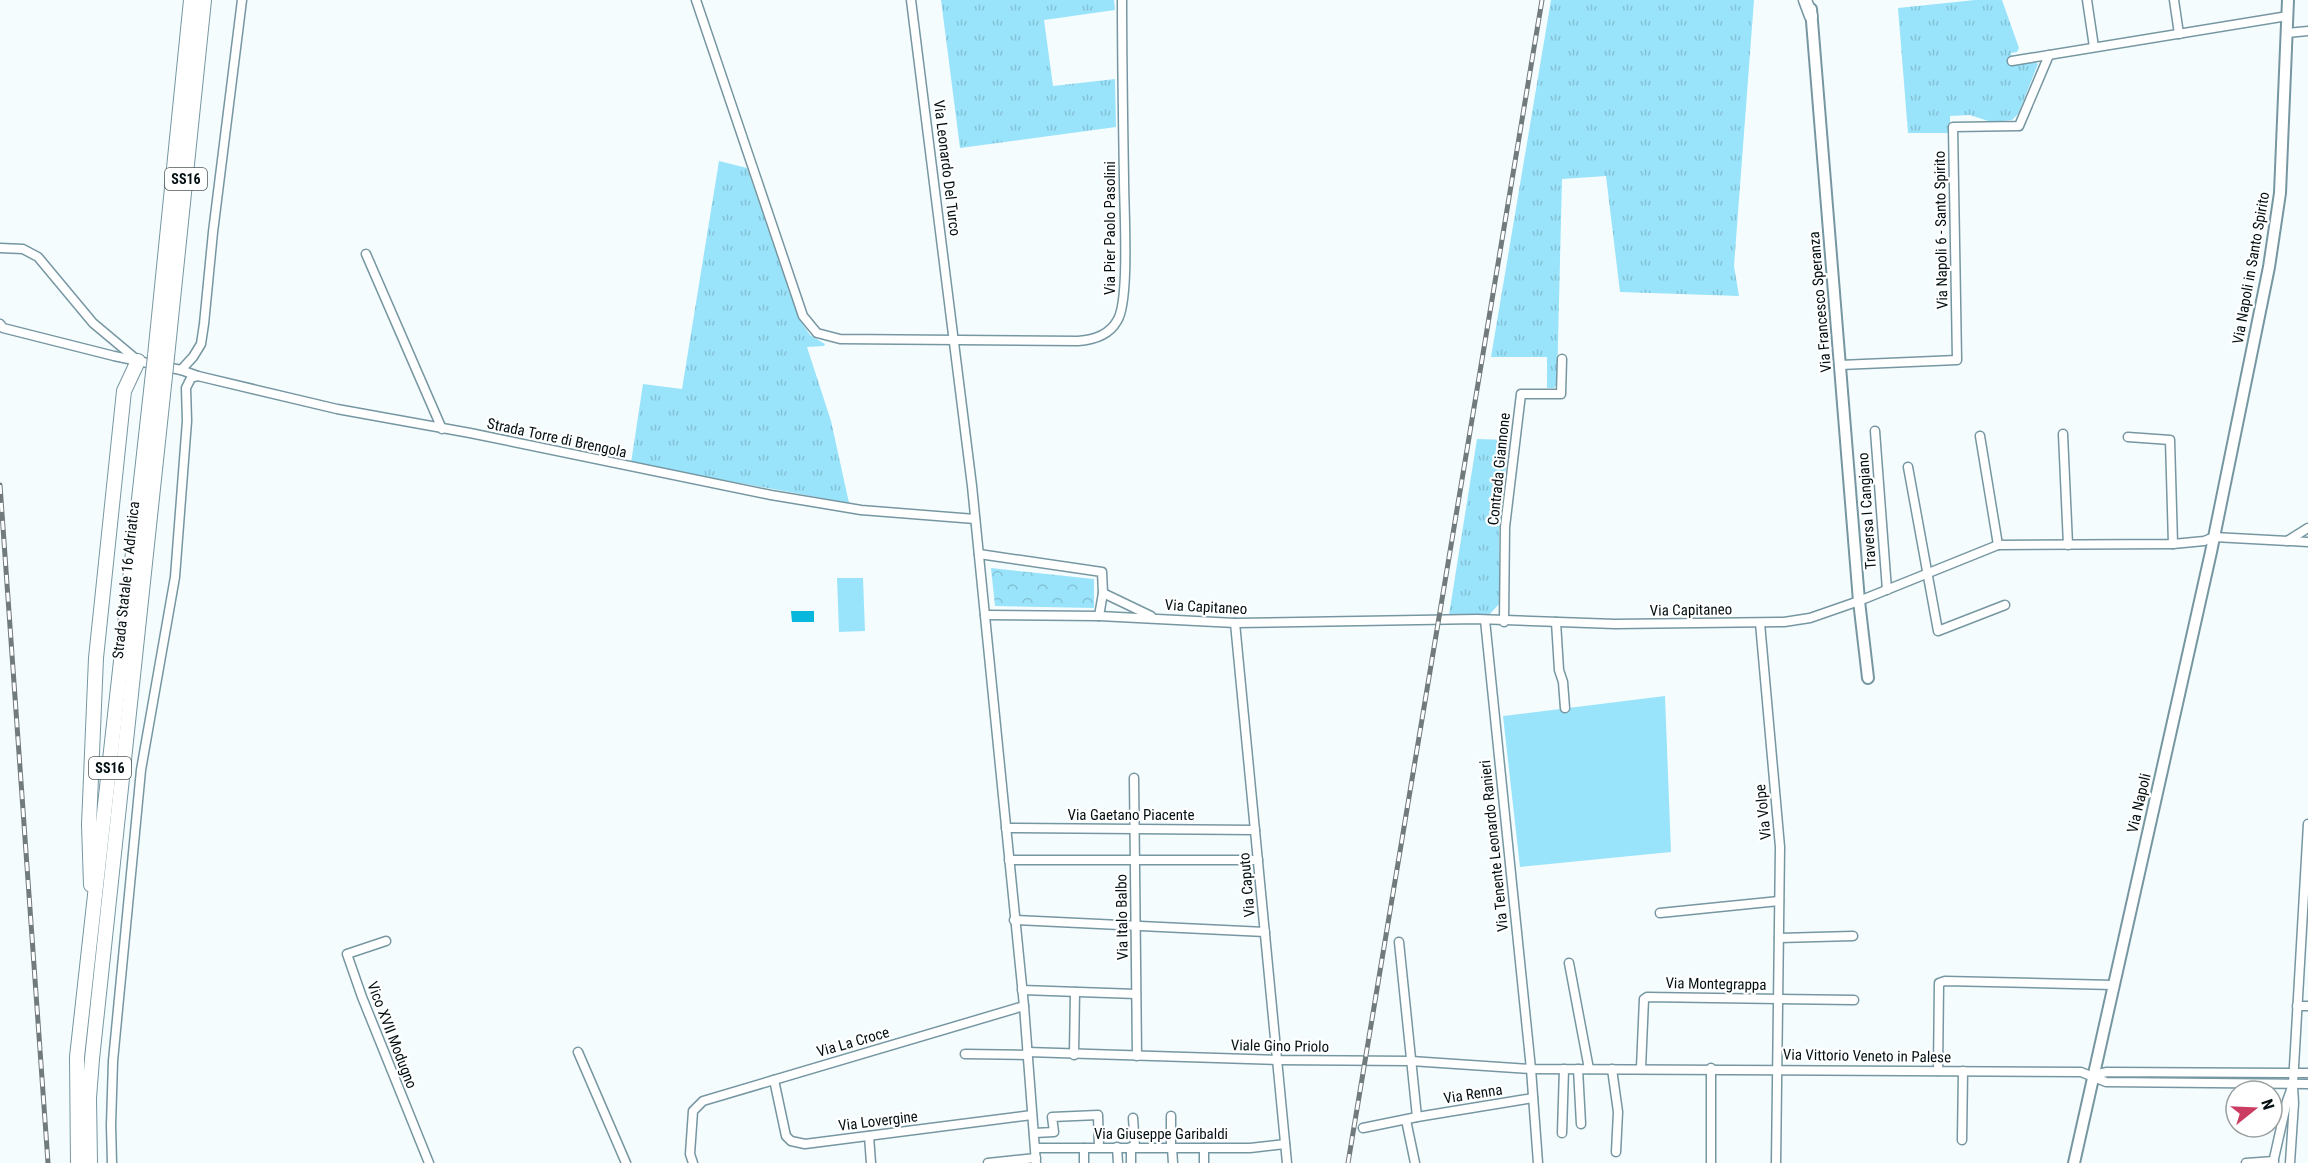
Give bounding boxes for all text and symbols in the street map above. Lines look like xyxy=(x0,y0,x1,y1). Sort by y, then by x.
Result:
street label: Via Leonardo Del Turco xyxy=(930,99,964,237)
street label: Via Napoli 6 - Santo Spirito xyxy=(1931,151,1951,309)
street label: Via Pier Paolo Pasolini xyxy=(1101,161,1119,295)
road number: SS16 xyxy=(165,168,207,190)
street label: Via Napoli in Santo Spirito xyxy=(2229,190,2273,346)
street label: Via Francesco Speranza xyxy=(1805,231,1835,373)
street label: Contrada Giannone xyxy=(1484,412,1514,526)
street label: Strada Torre di Brengola xyxy=(486,414,628,462)
street label: Traversa I Cangiano xyxy=(1854,452,1880,570)
street label: Strada Statale 16 Adriatica xyxy=(109,500,143,660)
street label: Via Capitaneo xyxy=(1164,596,1248,618)
street label: Via Capitaneo xyxy=(1650,600,1732,620)
road number: SS16 xyxy=(89,757,131,779)
street label: Via Tenente Leonardo Ranieri xyxy=(1476,759,1512,933)
street label: Via Napoli xyxy=(2123,771,2155,835)
street label: Via Volpe xyxy=(1751,783,1775,841)
street label: Via Gaetano Piacente xyxy=(1067,806,1195,824)
street label: Via Caputo xyxy=(1235,852,1259,918)
street label: Via Italo Balbo xyxy=(1112,874,1132,960)
street label: Via Montegrappa xyxy=(1665,974,1767,994)
street label: Vico XVII Modugno xyxy=(363,979,421,1091)
street label: Via La Croce xyxy=(815,1023,891,1061)
street label: Viale Gino Priolo xyxy=(1231,1036,1329,1056)
street label: Via Vittorio Veneto in Palese xyxy=(1783,1046,1951,1066)
north arrow xyxy=(2224,1079,2284,1139)
street label: Via Renna xyxy=(1442,1080,1504,1108)
text: N xyxy=(2257,1097,2278,1112)
street label: Via Lovergine xyxy=(837,1107,919,1135)
street label: Via Giuseppe Garibaldi xyxy=(1094,1125,1228,1143)

